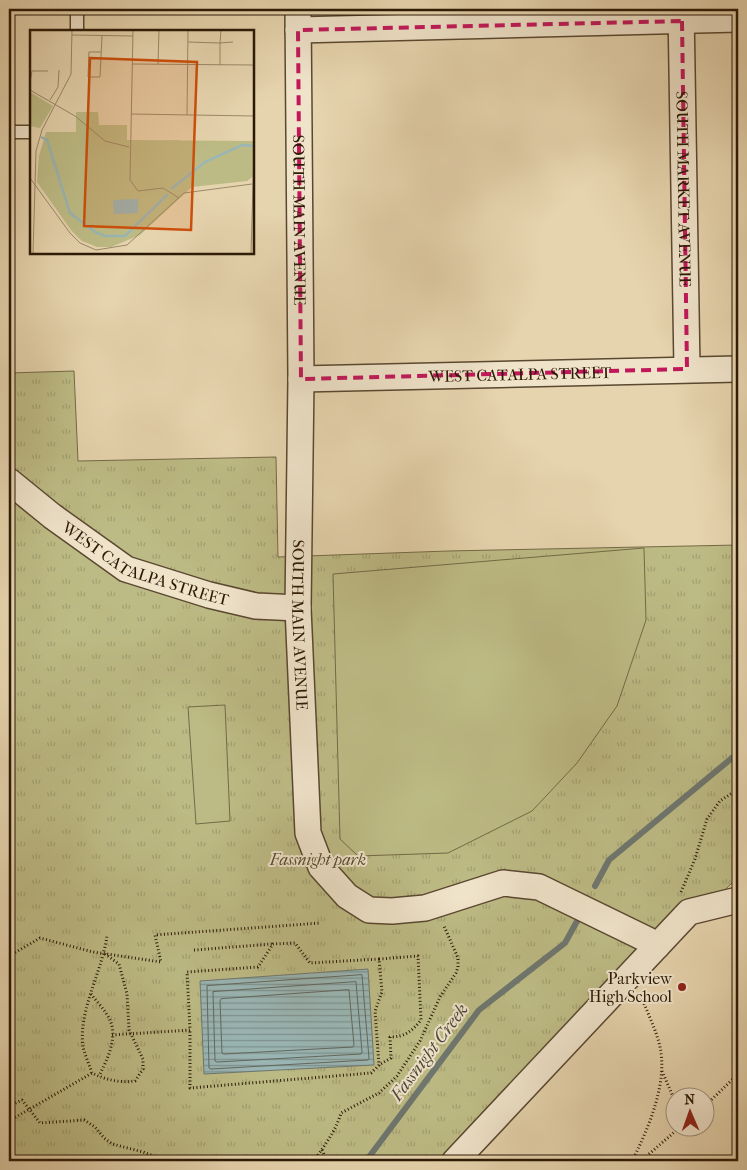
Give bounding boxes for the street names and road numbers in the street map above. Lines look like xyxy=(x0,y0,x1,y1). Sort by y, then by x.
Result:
street label: SOUTH MARKET AVENUE xyxy=(672,91,695,287)
street label: SOUTH MAIN AVENUE xyxy=(289,135,309,306)
street label: WEST CATALPA STREET xyxy=(427,363,612,386)
street label: WEST CATALPA STREET xyxy=(58,517,231,609)
street label: SOUTH MAIN AVENUE xyxy=(288,539,312,711)

